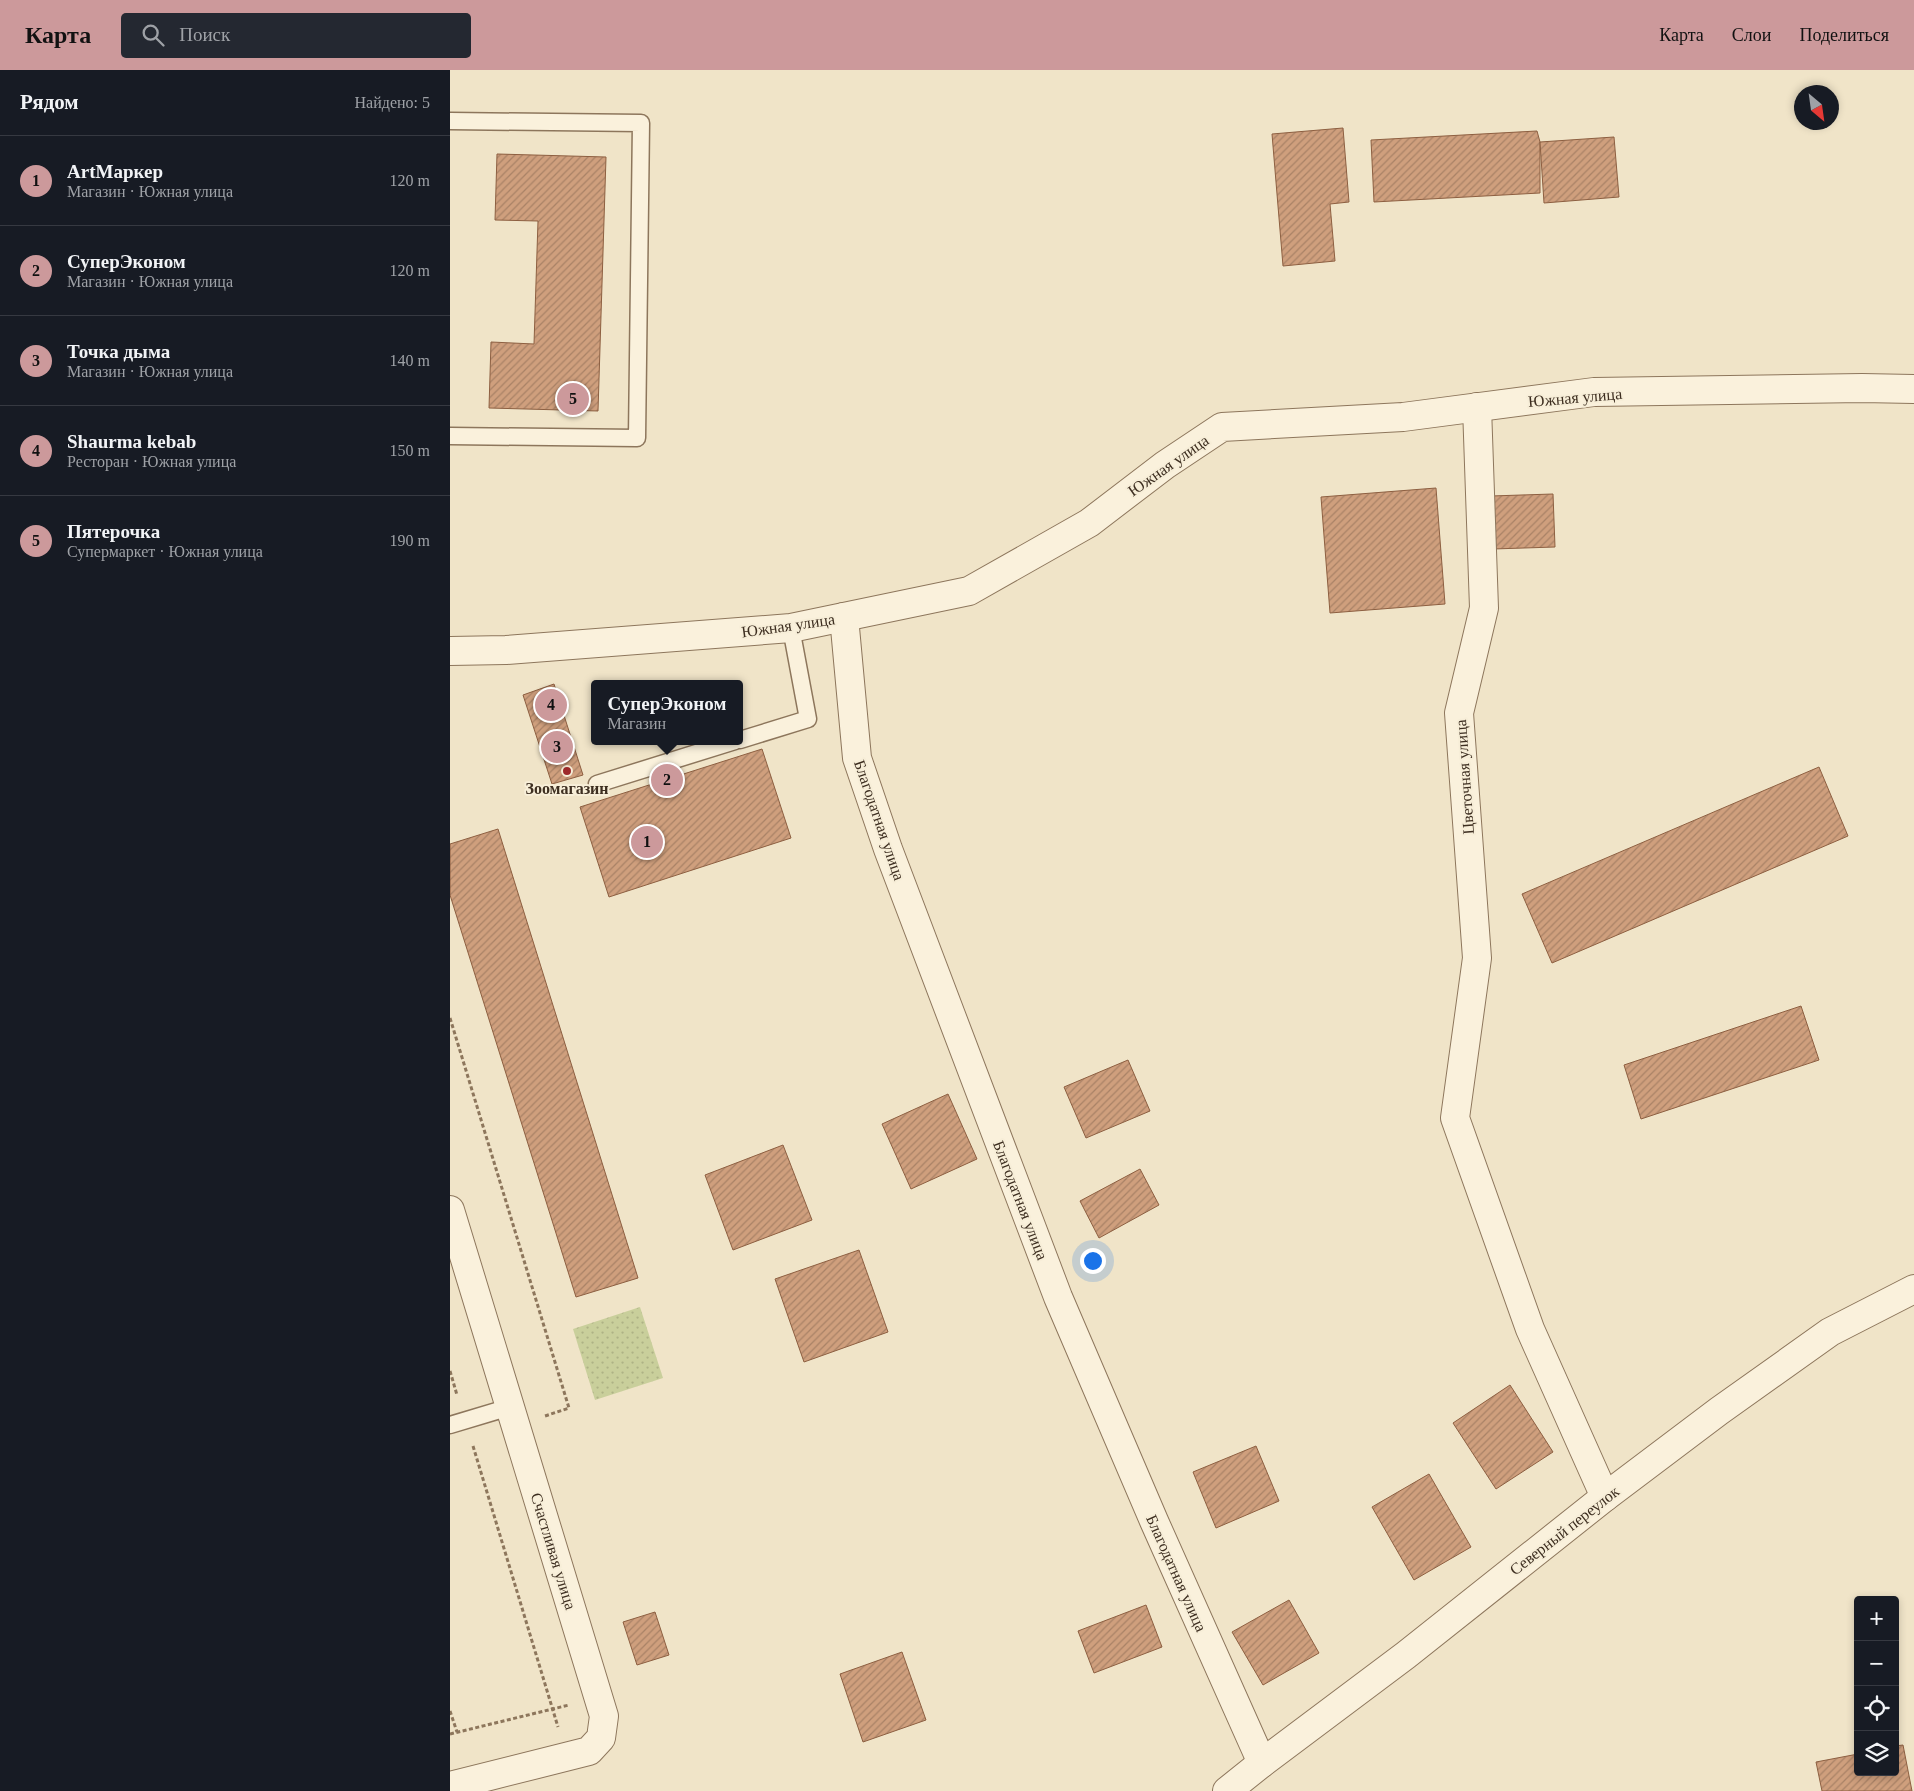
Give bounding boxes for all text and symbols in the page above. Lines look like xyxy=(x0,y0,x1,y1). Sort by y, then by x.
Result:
search box xyxy=(121,13,471,58)
icon: search xyxy=(139,21,167,49)
text: Карта xyxy=(25,22,91,48)
text: Поиск xyxy=(179,24,230,45)
text: Карта xyxy=(1659,25,1704,45)
text: Слои xyxy=(1732,25,1771,45)
text: Поделиться xyxy=(1799,25,1889,45)
north arrow xyxy=(1794,85,1839,130)
text: Рядом xyxy=(20,90,79,114)
text: Найдено: 5 xyxy=(355,94,430,111)
text: ArtМаркер xyxy=(67,161,163,182)
text: 1 xyxy=(32,172,40,189)
text: 120 m xyxy=(390,172,430,189)
text: Магазин · Южная улица xyxy=(67,183,233,200)
text: СуперЭконом xyxy=(67,251,186,272)
text: 2 xyxy=(32,262,40,279)
text: 120 m xyxy=(390,262,430,279)
text: Магазин · Южная улица xyxy=(67,273,233,290)
text: Точка дыма xyxy=(67,341,170,362)
text: 3 xyxy=(32,352,40,369)
text: 140 m xyxy=(390,352,430,369)
text: Магазин · Южная улица xyxy=(67,363,233,380)
pin: 5 xyxy=(557,380,589,418)
street label: Южная улица xyxy=(1527,385,1623,411)
text: Shaurma kebab xyxy=(67,431,196,452)
street label: Южная улица xyxy=(1125,431,1212,500)
text: 4 xyxy=(32,442,40,459)
text: 150 m xyxy=(390,442,430,459)
text: Ресторан · Южная улица xyxy=(67,453,236,470)
text: Пятерочка xyxy=(67,521,160,542)
text: 5 xyxy=(32,532,40,549)
text: 190 m xyxy=(390,532,430,549)
text: Супермаркет · Южная улица xyxy=(67,543,263,560)
street label: Южная улица xyxy=(740,611,836,641)
popup xyxy=(591,680,743,745)
pin: 4 xyxy=(535,686,567,724)
text: СуперЭконом xyxy=(608,693,726,714)
text: Магазин xyxy=(608,715,666,732)
street label: Цветочная улица xyxy=(1452,719,1478,835)
pin: 3 xyxy=(541,728,573,766)
street label: Благодатная улица xyxy=(850,758,908,883)
pin: 2 xyxy=(651,761,683,799)
marker: Зоомагазин xyxy=(561,765,573,777)
place label: Зоомагазин xyxy=(525,780,609,797)
pin: 1 xyxy=(631,823,663,861)
street label: Благодатная улица xyxy=(989,1138,1051,1262)
your location xyxy=(1080,1248,1106,1274)
street label: Северный переулок xyxy=(1506,1482,1623,1579)
street label: Счастливая улица xyxy=(527,1491,579,1612)
street label: Благодатная улица xyxy=(1142,1512,1210,1635)
map controls xyxy=(1854,1596,1899,1776)
button: + xyxy=(1854,1596,1899,1641)
button: − xyxy=(1854,1641,1899,1686)
button: locate xyxy=(1854,1686,1899,1731)
button: layers xyxy=(1854,1731,1899,1776)

